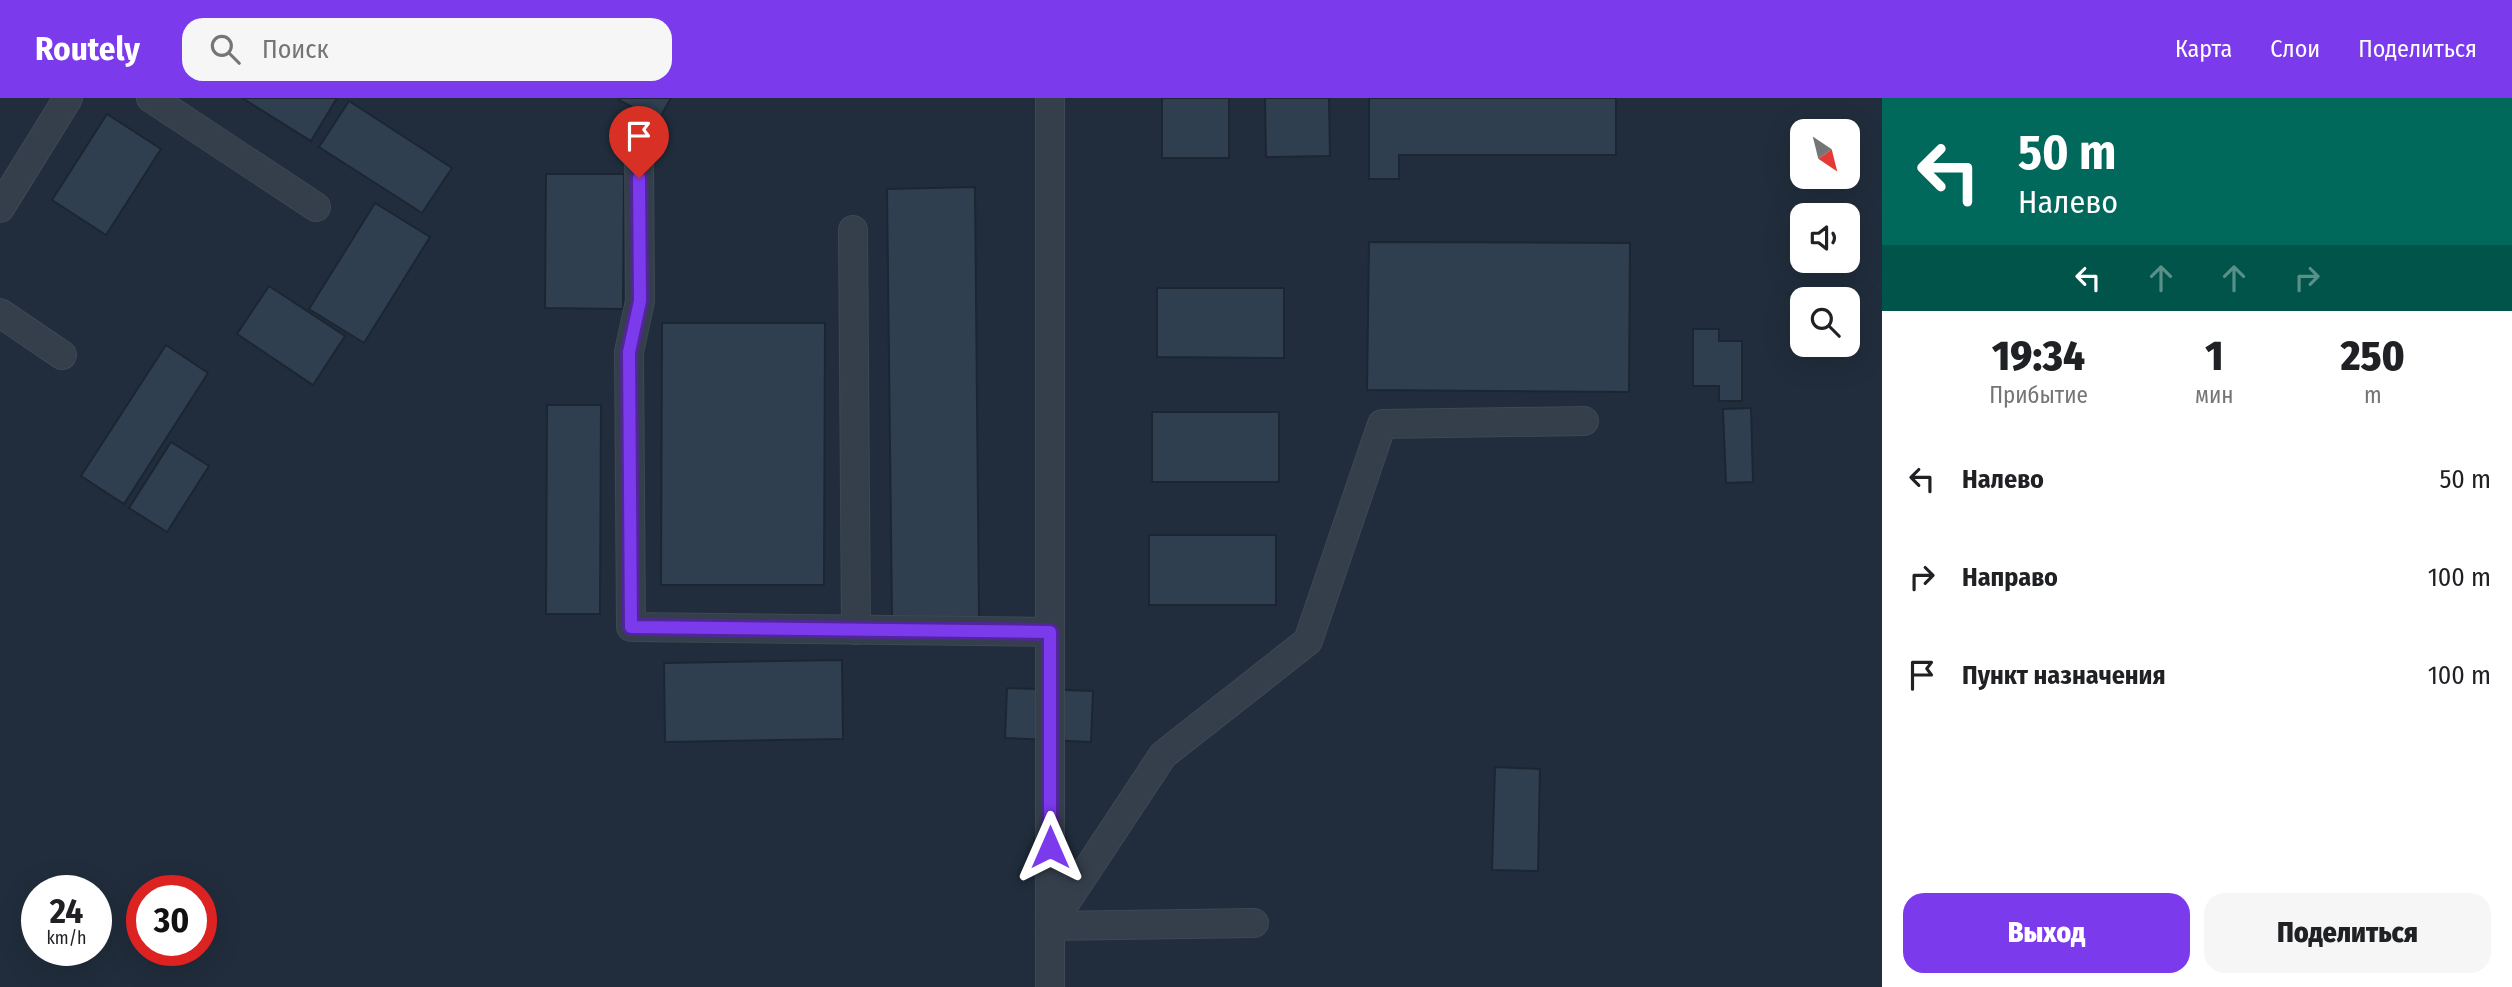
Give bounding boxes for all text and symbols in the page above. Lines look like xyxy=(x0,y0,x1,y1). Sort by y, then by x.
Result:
search box xyxy=(182,18,672,81)
text: Routely xyxy=(35,29,140,69)
icon: search xyxy=(206,30,244,68)
text: Поиск xyxy=(262,34,329,65)
text: Карта xyxy=(2175,35,2232,63)
text: Слои xyxy=(2270,35,2320,63)
text: Поделиться xyxy=(2358,35,2477,63)
pin xyxy=(609,106,669,178)
icon: arrive xyxy=(620,117,658,155)
north arrow xyxy=(1790,119,1860,189)
map controls xyxy=(1790,119,1860,357)
text: 50 m xyxy=(2018,123,2116,182)
icon: left xyxy=(1903,126,1994,217)
text: Налево xyxy=(2018,183,2118,221)
button: sound xyxy=(1790,203,1860,273)
icon: left xyxy=(2069,259,2107,297)
icon: ahead xyxy=(2142,259,2180,297)
icon: ahead xyxy=(2215,259,2253,297)
icon: right xyxy=(2288,259,2326,297)
button: search xyxy=(1790,287,1860,357)
text: 19:34 xyxy=(1992,331,2085,381)
text: 1 xyxy=(2205,331,2223,381)
text: 250 xyxy=(2341,331,2405,381)
text: Прибытие xyxy=(1989,381,2088,409)
text: мин xyxy=(2195,381,2234,409)
text: m xyxy=(2364,381,2382,409)
icon: left xyxy=(1903,460,1941,498)
text: Налево xyxy=(1962,464,2044,495)
text: 50 m xyxy=(2439,464,2491,495)
icon: right xyxy=(1903,558,1941,596)
text: Направо xyxy=(1962,562,2058,593)
text: 100 m xyxy=(2428,562,2491,593)
icon: arrive xyxy=(1903,656,1941,694)
text: Пункт назначения xyxy=(1962,660,2166,691)
text: 100 m xyxy=(2428,660,2491,691)
position arrow xyxy=(1013,810,1087,884)
speed limit sign: 30 xyxy=(126,875,217,966)
text: 24 xyxy=(50,890,83,932)
button: Выход xyxy=(1903,893,2190,973)
button: Поделиться xyxy=(2204,893,2491,973)
text: km/h xyxy=(46,927,87,949)

